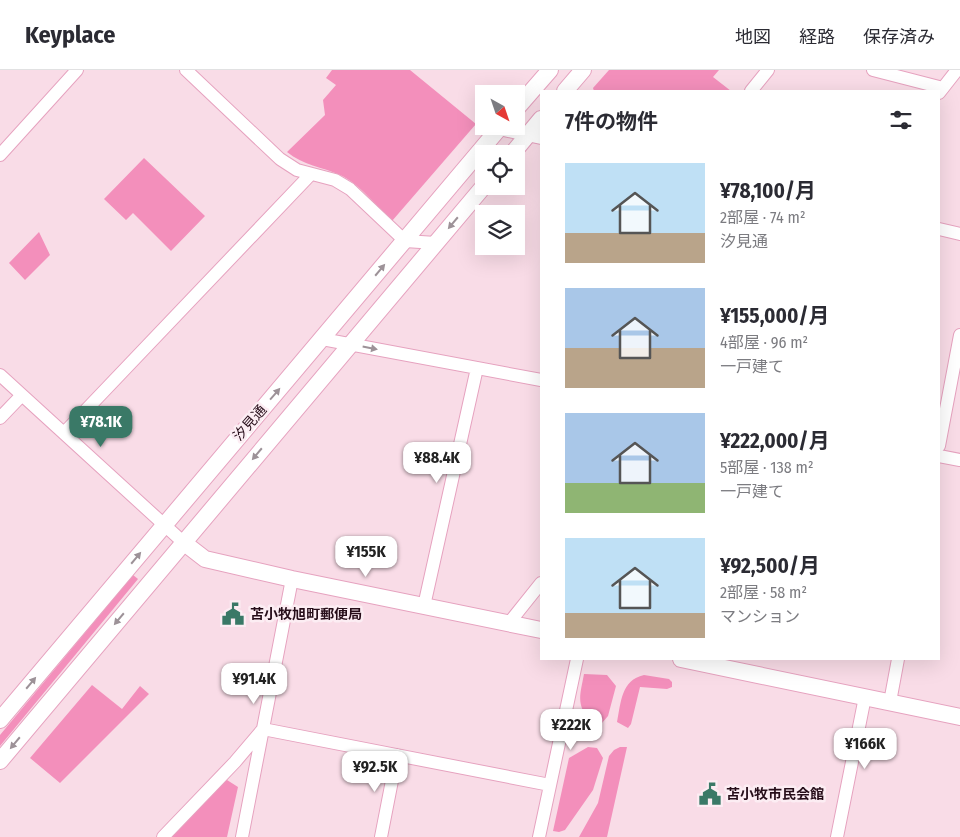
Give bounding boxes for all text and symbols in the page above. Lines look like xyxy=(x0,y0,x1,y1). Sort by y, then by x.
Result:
text: Keyplace xyxy=(25,21,115,49)
text: 地図 xyxy=(735,26,771,48)
text: 経路 xyxy=(799,26,835,48)
text: 保存済み xyxy=(863,26,935,48)
north arrow xyxy=(475,85,525,135)
map controls xyxy=(475,85,525,255)
icon: filters xyxy=(887,106,915,134)
text: 7件の物件 xyxy=(565,109,658,135)
button: locate xyxy=(475,145,525,195)
text: ¥78,100/月 xyxy=(720,178,816,204)
icon: home xyxy=(605,183,665,243)
button: layers xyxy=(475,205,525,255)
text: 2部屋 · 74 m² xyxy=(720,208,805,227)
one-way arrow xyxy=(447,217,459,229)
text: 汐見通 xyxy=(720,232,768,251)
one-way arrow xyxy=(374,265,386,277)
text: ¥155,000/月 xyxy=(720,303,829,329)
icon: home xyxy=(605,308,665,368)
text: 4部屋 · 96 m² xyxy=(720,333,808,352)
one-way arrow xyxy=(362,344,378,352)
text: 一戸建て xyxy=(720,357,784,376)
one-way arrow xyxy=(269,388,280,401)
street label: 汐見通 xyxy=(230,402,270,444)
pin: ¥78.1K xyxy=(60,406,142,448)
text: ¥78.1K xyxy=(80,412,122,431)
text: ¥222,000/月 xyxy=(720,428,829,454)
icon: home xyxy=(605,433,665,493)
pin: ¥88.4K xyxy=(396,442,478,484)
one-way arrow xyxy=(252,448,263,460)
text: ¥88.4K xyxy=(414,448,460,467)
text: 5部屋 · 138 m² xyxy=(720,458,814,477)
text: 一戸建て xyxy=(720,482,784,501)
pin: ¥155K xyxy=(331,536,401,578)
text: ¥155K xyxy=(346,542,386,561)
one-way arrow xyxy=(130,552,141,565)
text: ¥92,500/月 xyxy=(720,553,820,579)
icon: home xyxy=(605,558,665,618)
text: 2部屋 · 58 m² xyxy=(720,583,807,602)
public building icon: 苫小牧旭町郵便局 xyxy=(220,601,246,627)
place label: 苫小牧旭町郵便局 xyxy=(250,606,362,623)
text: マンション xyxy=(720,607,800,626)
one-way arrow xyxy=(114,612,125,625)
pin: ¥91.4K xyxy=(213,662,295,705)
text: ¥91.4K xyxy=(232,669,276,688)
one-way arrow xyxy=(26,676,37,689)
pin: ¥222K xyxy=(536,708,606,751)
text: ¥222K xyxy=(551,715,591,734)
pin: ¥166K xyxy=(830,728,900,770)
text: ¥166K xyxy=(845,734,885,753)
one-way arrow xyxy=(9,737,20,750)
pin: ¥92.5K xyxy=(334,750,416,793)
text: ¥92.5K xyxy=(353,757,397,776)
public building icon: 苫小牧市民会館 xyxy=(697,781,723,807)
place label: 苫小牧市民会館 xyxy=(726,786,824,803)

